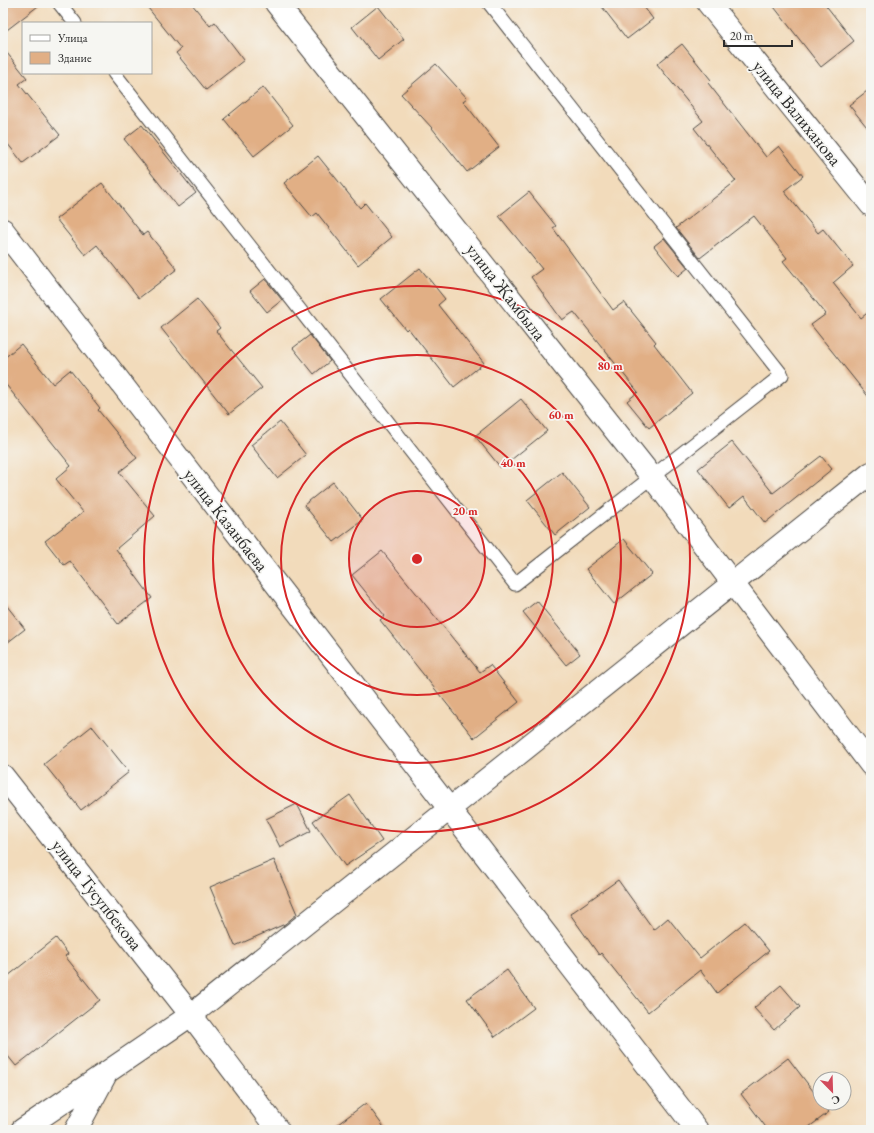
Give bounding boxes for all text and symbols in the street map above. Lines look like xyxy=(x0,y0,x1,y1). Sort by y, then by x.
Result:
legend xyxy=(22,22,152,74)
scale bar xyxy=(724,22,792,48)
text: 20 m xyxy=(730,28,754,44)
text: Улица xyxy=(57,30,88,46)
text: Здание xyxy=(58,50,92,66)
street label: улица Валиханова xyxy=(748,55,848,171)
street label: улица Жамбыла xyxy=(461,238,552,346)
text: 80 m xyxy=(597,358,623,374)
text: 60 m xyxy=(548,407,574,423)
text: 40 m xyxy=(500,455,526,471)
street label: улица Казанбаева xyxy=(179,463,274,577)
text: 20 m xyxy=(452,503,478,519)
centre of rings xyxy=(410,552,424,566)
street label: улица Тусупбекова xyxy=(47,835,148,955)
north arrow xyxy=(812,1071,852,1111)
text: С xyxy=(829,1092,842,1108)

